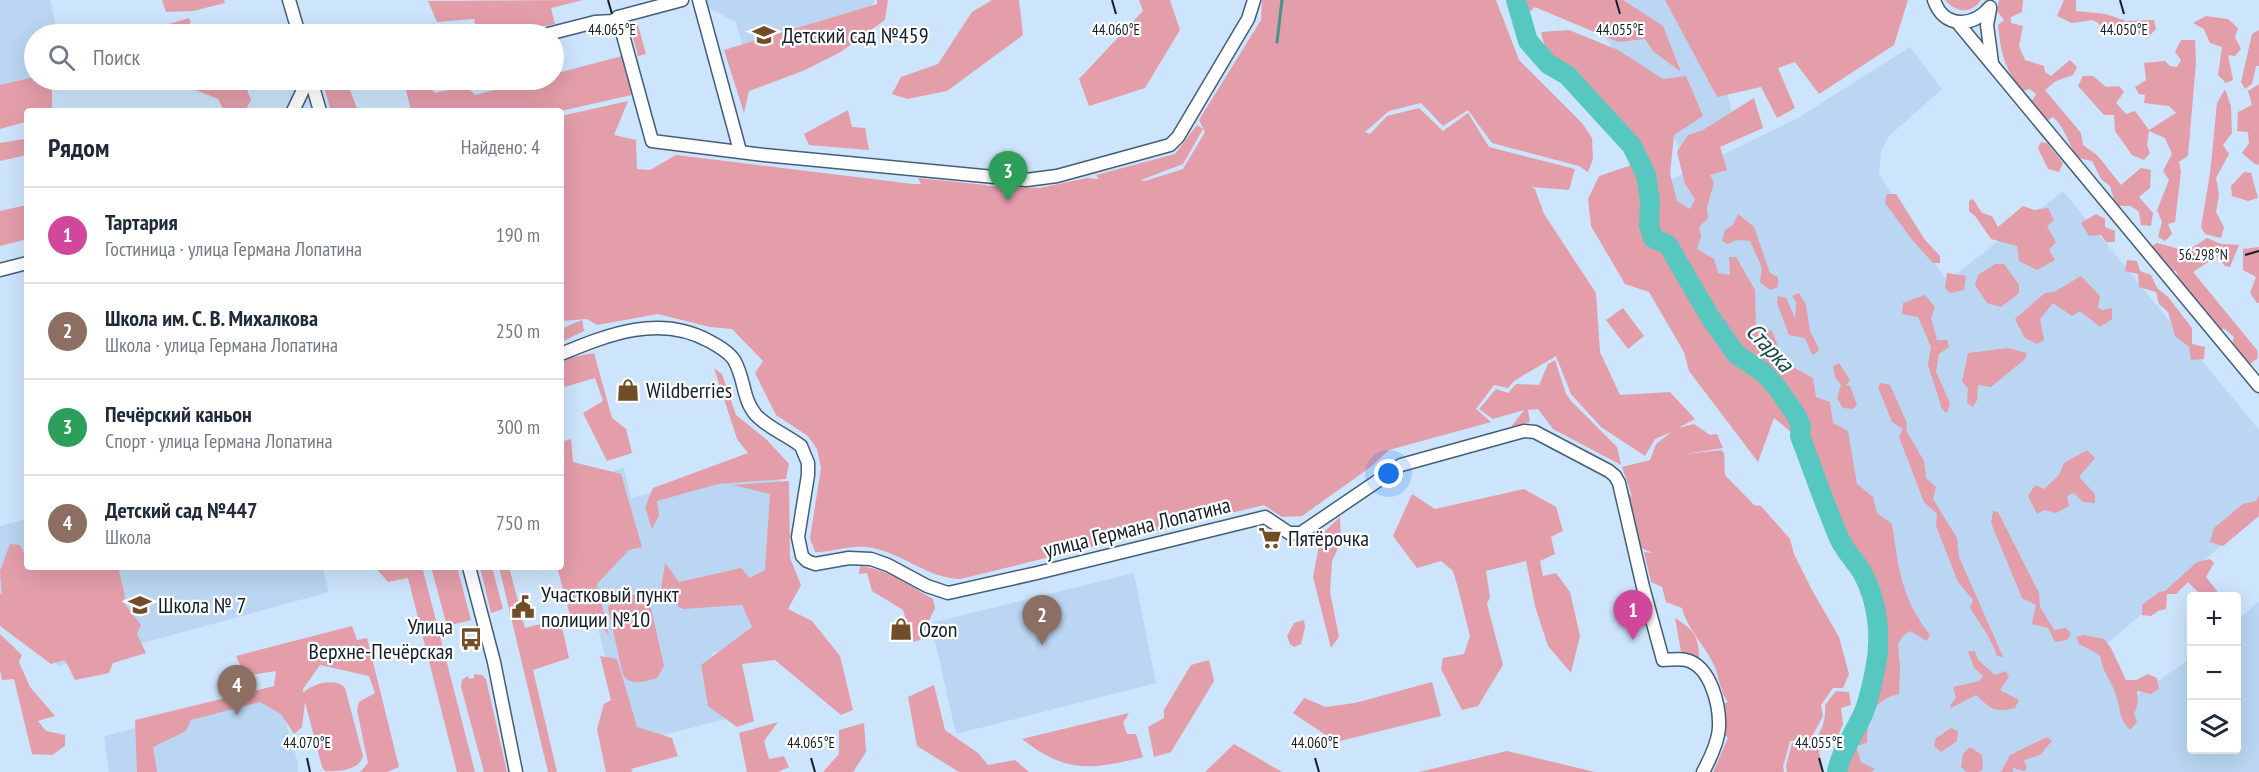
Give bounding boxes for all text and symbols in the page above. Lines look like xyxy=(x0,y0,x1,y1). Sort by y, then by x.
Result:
text: 44.065°E xyxy=(588,20,636,39)
text: 44.060°E xyxy=(1092,20,1140,39)
text: 44.055°E xyxy=(1596,20,1644,39)
text: 44.050°E xyxy=(2100,20,2148,39)
place label: Детский сад №459 xyxy=(782,21,929,49)
school or university icon: Детский сад №459 xyxy=(751,22,777,48)
search box xyxy=(24,24,564,90)
icon: search xyxy=(45,41,78,74)
text: Поиск xyxy=(93,43,140,71)
text: Рядом xyxy=(48,131,109,164)
text: Найдено: 4 xyxy=(461,134,540,160)
pin: 3 xyxy=(988,152,1028,201)
text: Тартария xyxy=(105,208,178,236)
text: 1 xyxy=(63,222,72,248)
text: 190 m xyxy=(496,222,540,248)
text: Гостиница · улица Германа Лопатина xyxy=(105,236,362,262)
text: 56.298°N xyxy=(2178,245,2228,264)
text: Школа им. С. В. Михалкова xyxy=(105,304,318,332)
water label: Старка xyxy=(1739,316,1802,379)
text: 2 xyxy=(63,318,72,344)
text: 250 m xyxy=(496,318,540,344)
text: Школа · улица Германа Лопатина xyxy=(105,332,338,358)
place label: Wildberries xyxy=(646,376,732,404)
shop icon: Wildberries xyxy=(615,377,641,403)
text: Печёрский каньон xyxy=(105,400,252,428)
text: 3 xyxy=(63,414,72,440)
text: 300 m xyxy=(496,414,540,440)
text: Спорт · улица Германа Лопатина xyxy=(105,428,332,454)
your location xyxy=(1374,459,1403,488)
street label: улица Германа Лопатина xyxy=(1041,490,1233,564)
text: Детский сад №447 xyxy=(105,496,257,524)
text: 4 xyxy=(63,510,72,536)
text: 750 m xyxy=(496,510,540,536)
text: Школа xyxy=(105,524,151,550)
place label: Пятёрочка xyxy=(1288,524,1369,552)
supermarket icon: Пятёрочка xyxy=(1257,525,1283,551)
place label: Участковый пункт полиции №10 xyxy=(541,580,680,633)
pin: 1 xyxy=(1614,590,1652,640)
place label: Школа № 7 xyxy=(158,591,246,619)
school or university icon: Школа № 7 xyxy=(127,592,153,618)
map controls xyxy=(2187,592,2241,754)
button: + xyxy=(2187,592,2241,646)
public building icon: Участковый пункт полиции №10 xyxy=(510,594,536,620)
pin: 2 xyxy=(1022,596,1062,645)
place label: Улица Верхне-Печёрская xyxy=(309,612,453,665)
place label: Ozon xyxy=(919,615,958,643)
shop icon: Ozon xyxy=(888,616,914,642)
bus stop icon: Улица Верхне-Печёрская xyxy=(458,626,484,652)
button: − xyxy=(2187,646,2241,700)
pin: 4 xyxy=(218,666,256,715)
button: layers xyxy=(2187,700,2241,754)
text: 44.070°E xyxy=(283,733,331,752)
text: 44.065°E xyxy=(787,733,835,752)
text: 44.060°E xyxy=(1291,733,1339,752)
text: 44.055°E xyxy=(1795,733,1843,752)

